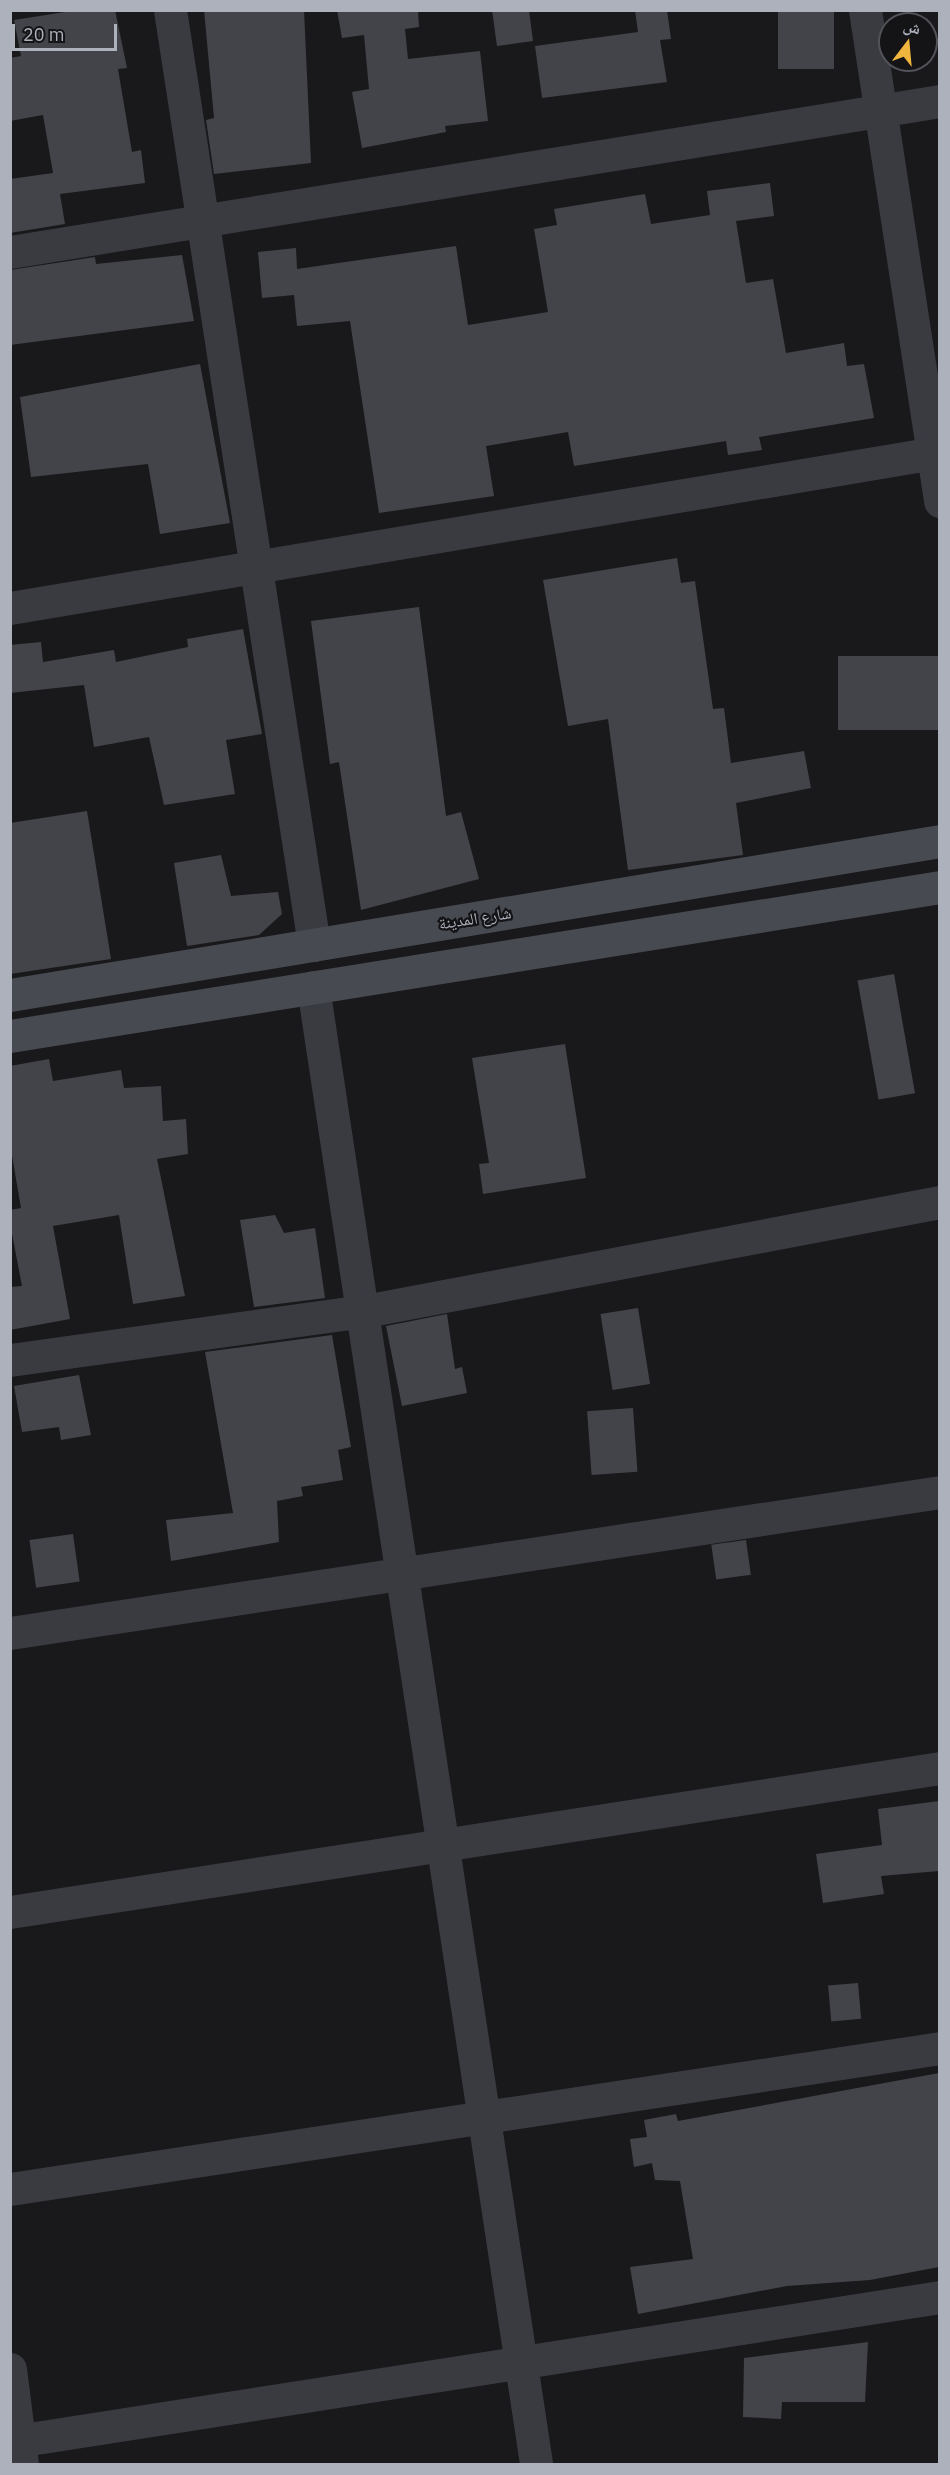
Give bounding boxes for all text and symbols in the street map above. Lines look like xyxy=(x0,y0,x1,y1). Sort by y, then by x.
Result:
scale bar xyxy=(15,12,120,50)
north arrow xyxy=(878,12,938,72)
text: ش xyxy=(901,15,923,39)
text: 20 m xyxy=(23,23,65,46)
street label: شارع المدينة xyxy=(437,903,513,933)

